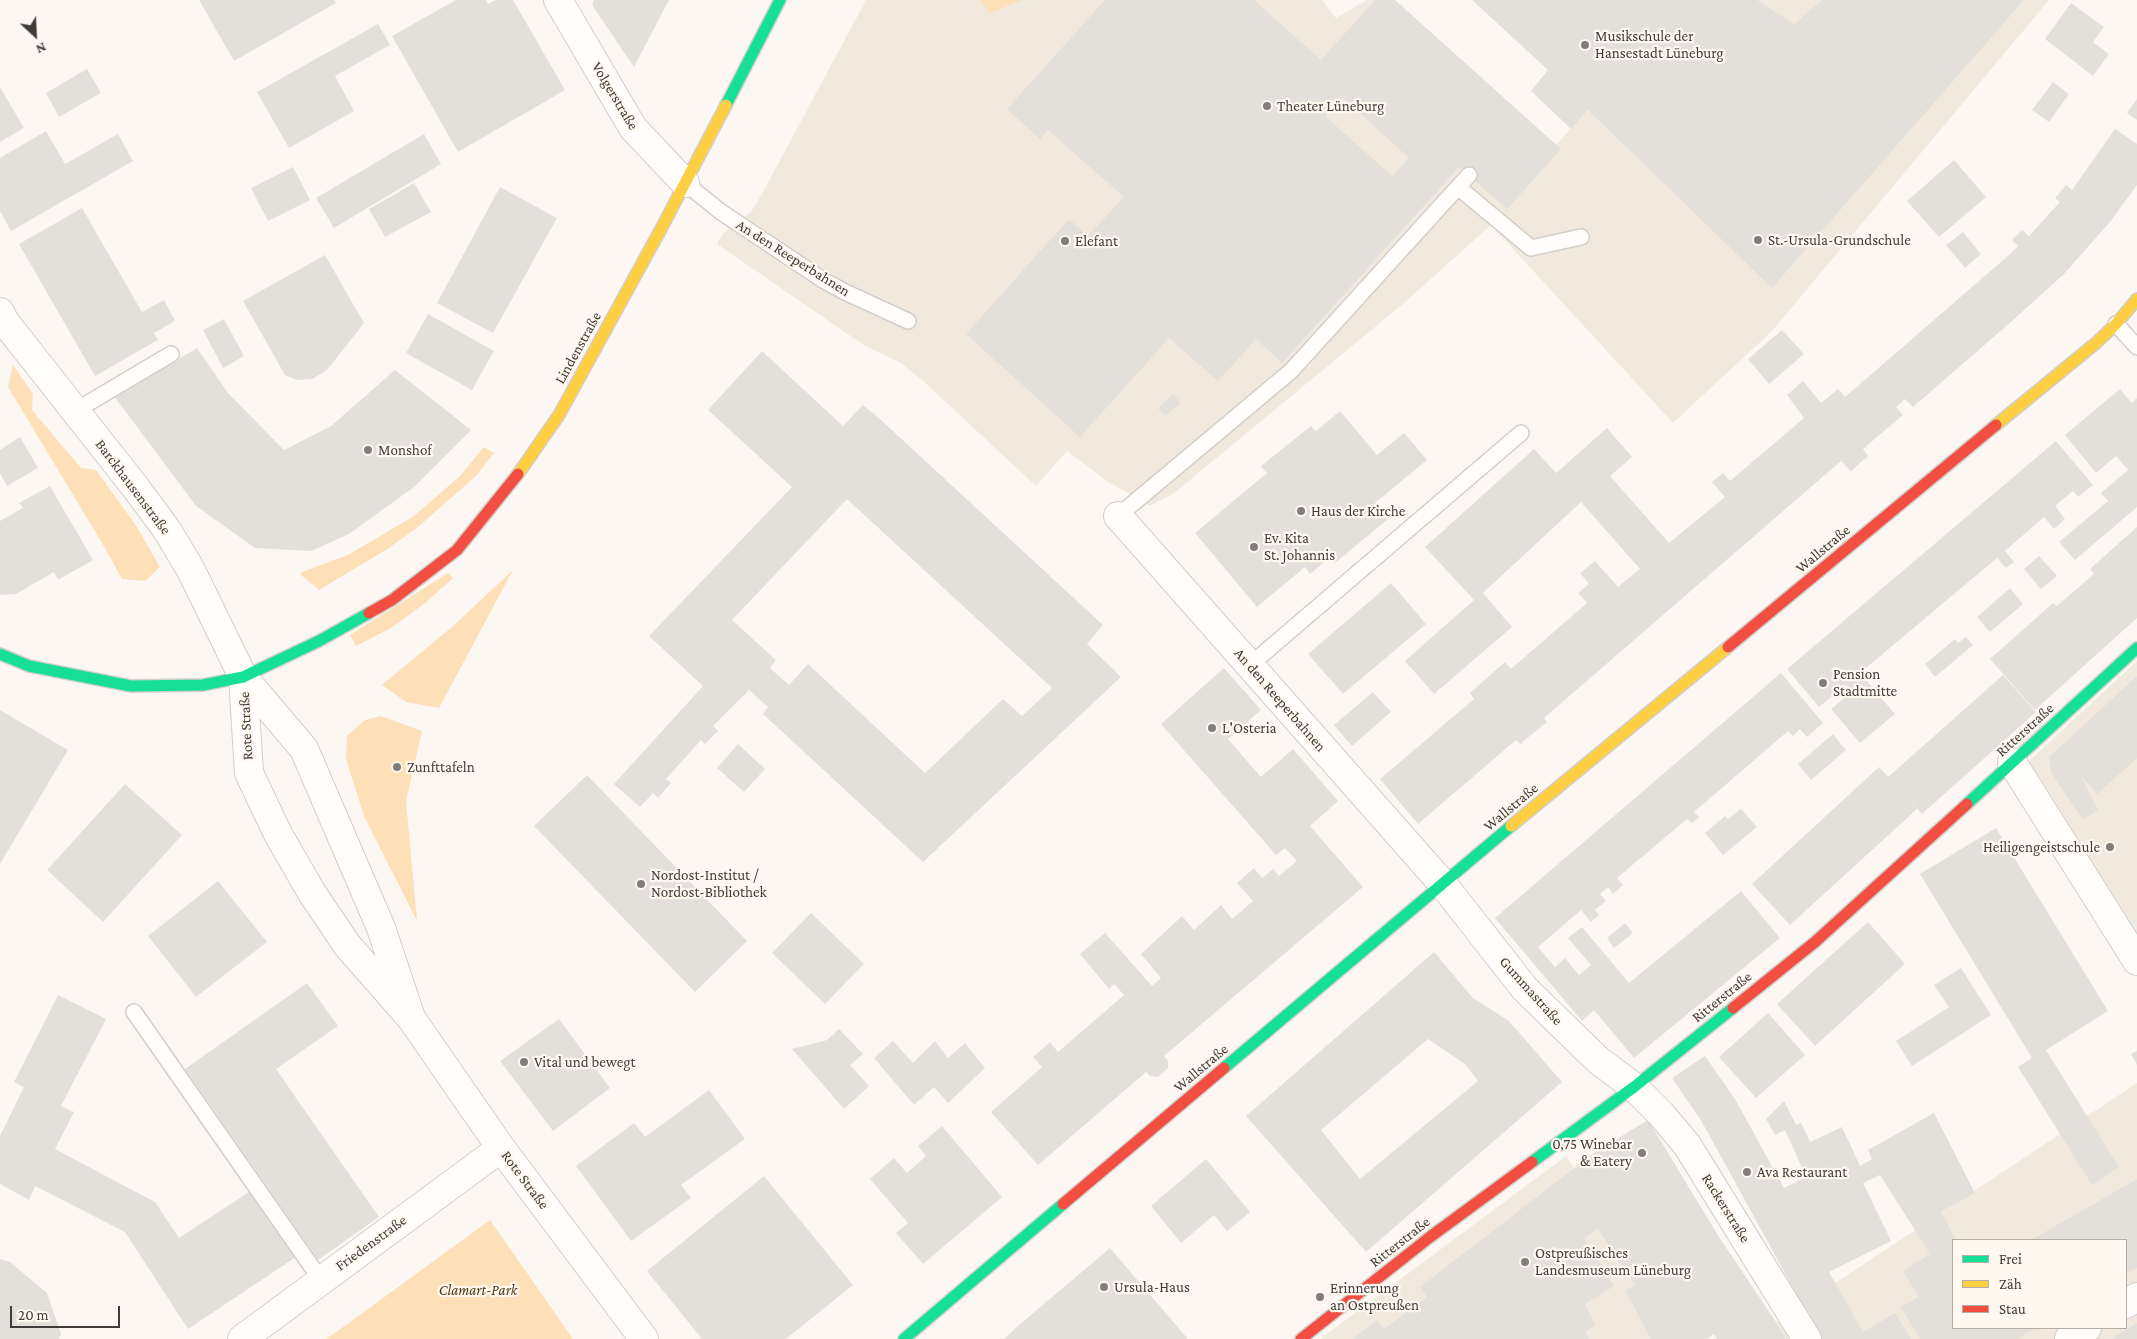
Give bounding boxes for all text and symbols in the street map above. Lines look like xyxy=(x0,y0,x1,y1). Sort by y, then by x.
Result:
north arrow xyxy=(10,10,60,60)
place label: Musikschule der Hansestadt Lüneburg xyxy=(1595,27,1724,62)
text: N xyxy=(34,39,49,58)
marker: Musikschule der Hansestadt Lüneburg xyxy=(1579,39,1591,51)
street label: Volgerstraße xyxy=(588,59,642,133)
place label: Theater Lüneburg xyxy=(1277,97,1384,115)
marker: Theater Lüneburg xyxy=(1261,100,1273,112)
street label: An den Reeperbahnen xyxy=(733,216,853,300)
place label: St.-Ursula-Grundschule xyxy=(1768,231,1911,249)
place label: Elefant xyxy=(1075,232,1118,250)
marker: St.-Ursula-Grundschule xyxy=(1752,234,1764,246)
marker: Elefant xyxy=(1059,235,1071,247)
street label: Lindenstraße xyxy=(551,309,605,387)
street label: Barckhausenstraße xyxy=(91,436,175,538)
place label: Monshof xyxy=(378,441,432,459)
marker: Monshof xyxy=(362,444,374,456)
place label: Haus der Kirche xyxy=(1311,502,1405,520)
marker: Haus der Kirche xyxy=(1295,505,1307,517)
street label: Wallstraße xyxy=(1792,521,1854,577)
place label: Ev. Kita St. Johannis xyxy=(1264,529,1335,564)
marker: Ev. Kita St. Johannis xyxy=(1248,541,1260,553)
street label: An den Reeperbahnen xyxy=(1230,645,1330,755)
place label: Pension Stadtmitte xyxy=(1833,665,1897,700)
marker: Pension Stadtmitte xyxy=(1817,677,1829,689)
street label: Rote Straße xyxy=(235,691,257,761)
street label: Ritterstraße xyxy=(1992,699,2058,761)
place label: L'Osteria xyxy=(1222,719,1277,737)
marker: L'Osteria xyxy=(1206,722,1218,734)
place label: Zunfttafeln xyxy=(407,758,475,776)
marker: Zunfttafeln xyxy=(391,761,403,773)
street label: Wallstraße xyxy=(1480,779,1542,835)
place label: Heiligengeistschule xyxy=(1983,838,2100,856)
marker: Heiligengeistschule xyxy=(2104,841,2116,853)
place label: Nordost-Institut / Nordost-Bibliothek xyxy=(651,866,767,901)
marker: Nordost-Institut / Nordost-Bibliothek xyxy=(635,878,647,890)
street label: Gummastraße xyxy=(1495,953,1567,1029)
street label: Ritterstraße xyxy=(1688,967,1756,1027)
street label: Wallstraße xyxy=(1170,1040,1232,1096)
place label: Vital und bewegt xyxy=(534,1053,636,1071)
marker: Vital und bewegt xyxy=(518,1056,530,1068)
place label: 0,75 Winebar & Eatery xyxy=(1552,1135,1632,1170)
street label: Rote Straße xyxy=(497,1147,553,1213)
marker: 0,75 Winebar & Eatery xyxy=(1636,1147,1648,1159)
place label: Ava Restaurant xyxy=(1757,1163,1847,1181)
marker: Ava Restaurant xyxy=(1741,1166,1753,1178)
street label: Rackerstraße xyxy=(1698,1170,1754,1246)
street label: Friedenstraße xyxy=(332,1211,410,1275)
street label: Ritterstraße xyxy=(1366,1213,1434,1271)
legend xyxy=(1952,1239,2127,1329)
place label: Ostpreußisches Landesmuseum Lüneburg xyxy=(1535,1244,1691,1279)
text: Frei xyxy=(1999,1251,2022,1267)
marker: Ostpreußisches Landesmuseum Lüneburg xyxy=(1519,1256,1531,1268)
text: Zäh xyxy=(1999,1276,2022,1292)
place label: Ursula-Haus xyxy=(1114,1278,1190,1296)
place label: Erinnerung an Ostpreußen xyxy=(1330,1279,1419,1314)
park label: Clamart-Park xyxy=(439,1281,517,1299)
marker: Ursula-Haus xyxy=(1098,1281,1110,1293)
marker: Erinnerung an Ostpreußen xyxy=(1314,1291,1326,1303)
scale bar xyxy=(12,1296,122,1328)
text: Stau xyxy=(1999,1301,2026,1317)
text: 20 m xyxy=(18,1307,49,1323)

